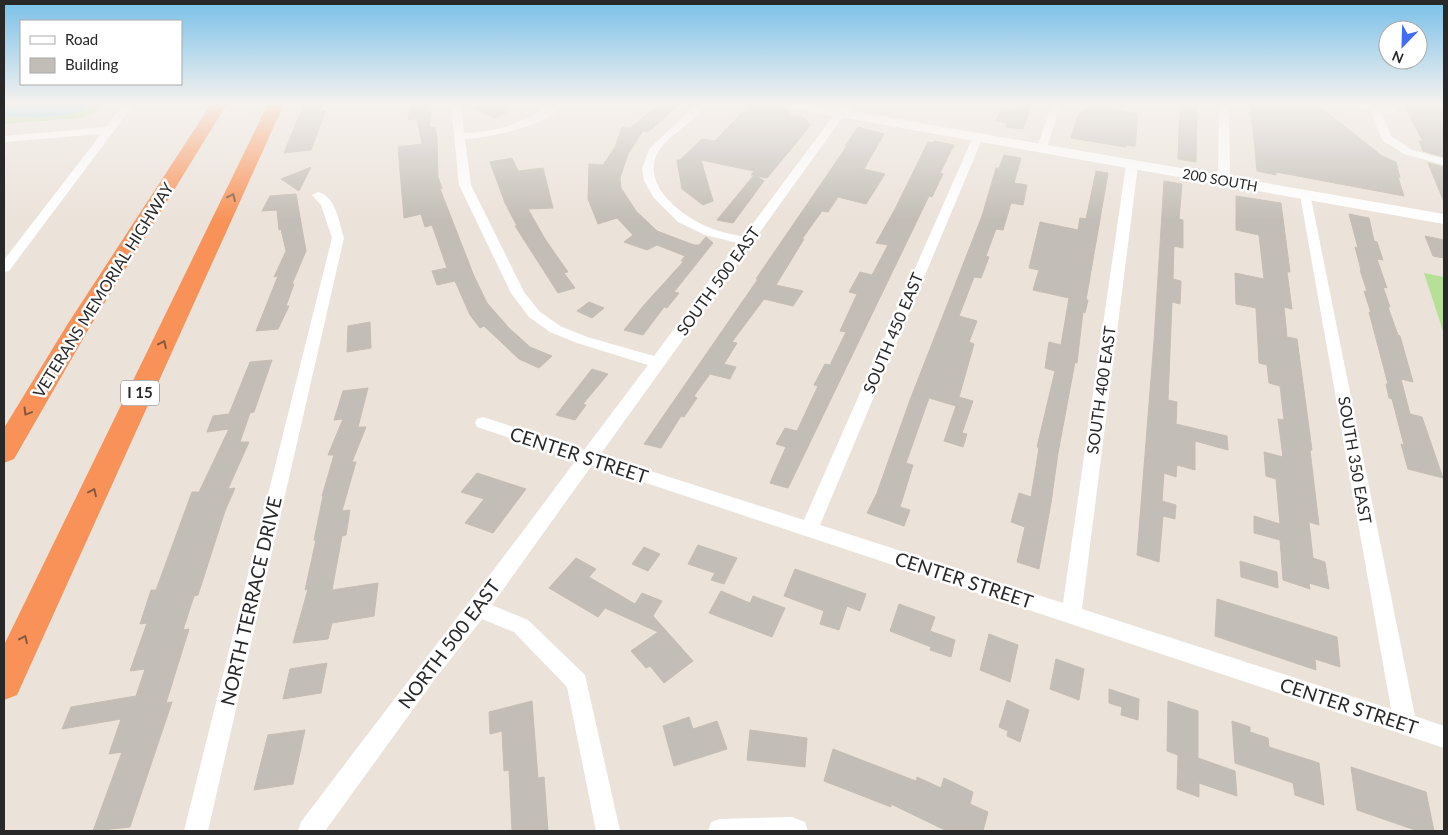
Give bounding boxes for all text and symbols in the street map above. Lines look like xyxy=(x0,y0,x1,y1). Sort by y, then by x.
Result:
legend xyxy=(20,20,182,85)
north arrow xyxy=(1378,20,1428,70)
text: Road xyxy=(65,30,98,48)
text: N xyxy=(1389,47,1406,67)
text: Building xyxy=(65,55,118,73)
street label: 200 SOUTH xyxy=(1181,165,1259,194)
street label: VETERANS MEMORIAL HIGHWAY xyxy=(28,179,177,401)
one-way arrow xyxy=(225,193,236,202)
street label: SOUTH 500 EAST xyxy=(672,222,764,339)
street label: SOUTH 450 EAST xyxy=(859,269,927,396)
street label: SOUTH 400 EAST xyxy=(1082,324,1119,455)
one-way arrow xyxy=(156,341,166,350)
road number: I 15 xyxy=(121,380,159,406)
street label: SOUTH 350 EAST xyxy=(1335,395,1376,526)
one-way arrow xyxy=(23,407,33,416)
street label: CENTER STREET xyxy=(507,421,651,488)
one-way arrow xyxy=(87,488,97,497)
street label: NORTH TERRACE DRIVE xyxy=(215,494,286,708)
street label: CENTER STREET xyxy=(892,546,1036,613)
street label: NORTH 500 EAST xyxy=(393,575,504,713)
one-way arrow xyxy=(18,635,29,644)
street label: CENTER STREET xyxy=(1277,672,1421,739)

